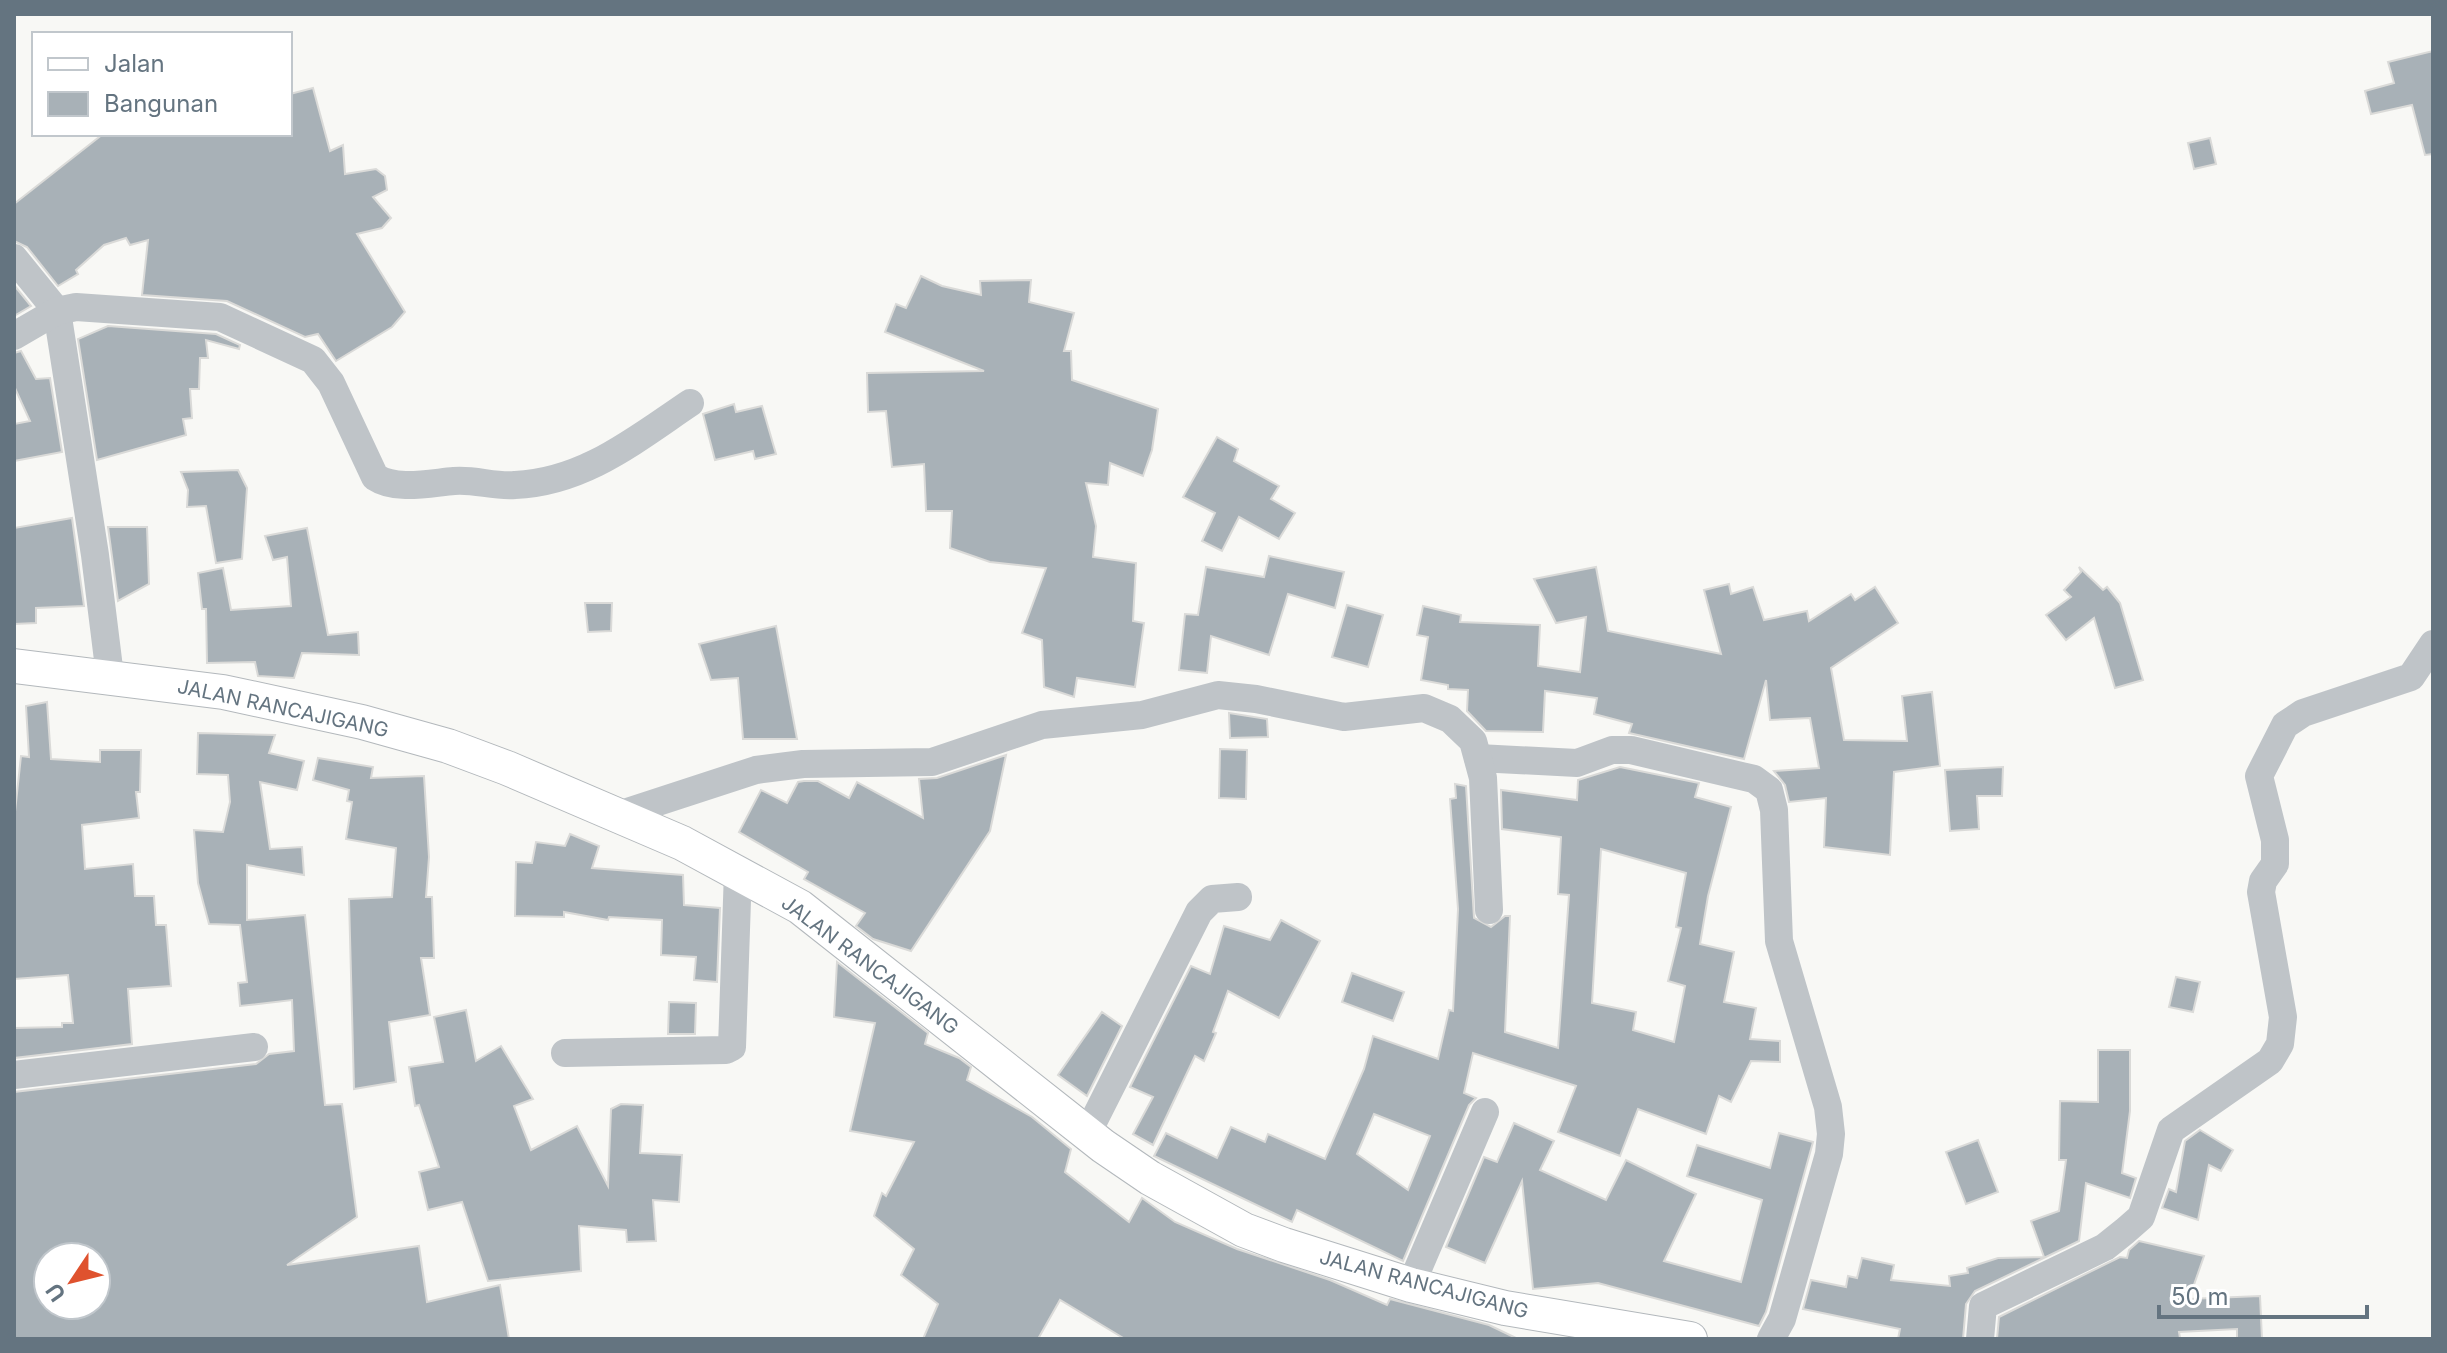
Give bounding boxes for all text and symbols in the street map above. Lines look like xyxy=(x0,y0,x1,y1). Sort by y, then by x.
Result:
legend xyxy=(32,32,292,136)
text: Jalan xyxy=(104,49,165,78)
text: Bangunan xyxy=(104,89,218,118)
street label: JALAN RANCAJIGANG xyxy=(175,674,391,742)
street label: JALAN RANCAJIGANG xyxy=(777,891,963,1039)
north arrow xyxy=(32,1241,112,1321)
street label: JALAN RANCAJIGANG xyxy=(1317,1245,1531,1323)
scale bar xyxy=(2159,1269,2367,1319)
text: U xyxy=(40,1278,71,1307)
text: 50 m xyxy=(2171,1282,2229,1311)

